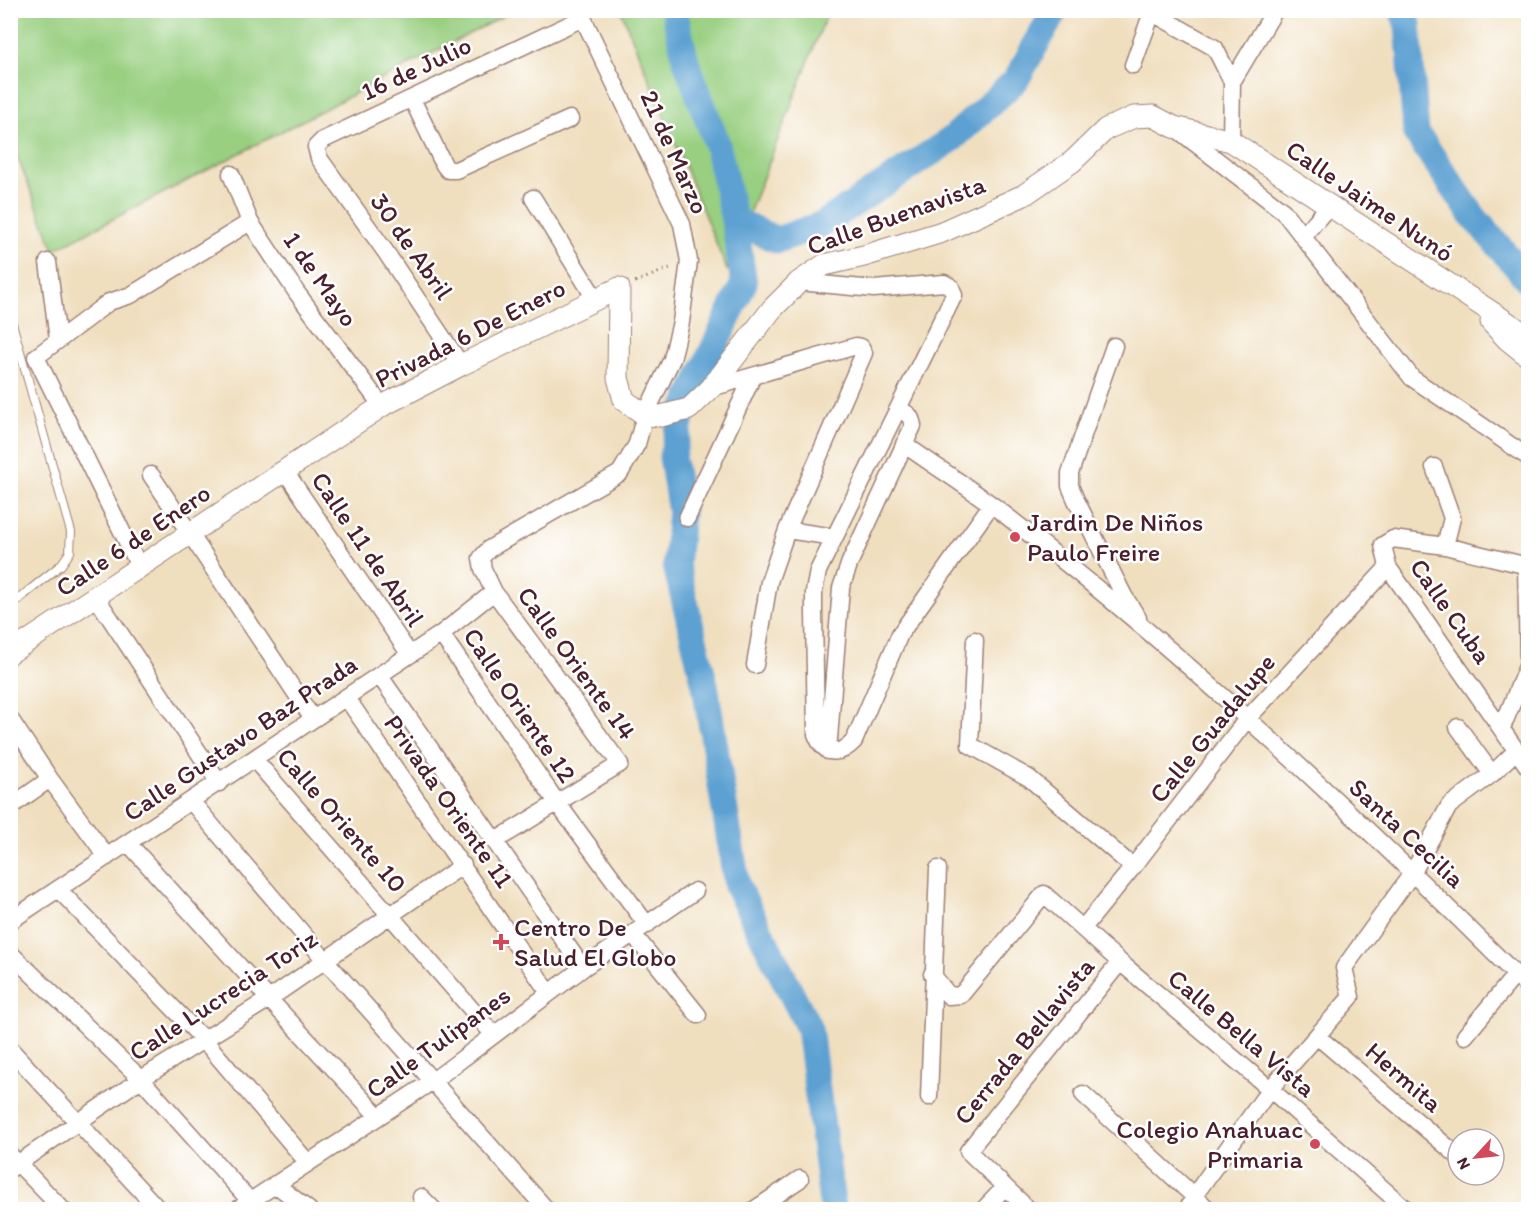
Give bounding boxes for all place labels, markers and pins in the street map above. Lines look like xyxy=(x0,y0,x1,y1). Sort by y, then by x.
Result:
place label: Jardin De Niños Paulo Freire xyxy=(1027,506,1203,568)
marker: Jardin De Niños Paulo Freire xyxy=(1008,530,1022,544)
place label: Centro De Salud El Globo xyxy=(514,911,676,973)
marker: Centro De Salud El Globo xyxy=(492,933,510,951)
place label: Colegio Anahuac Primaria xyxy=(1116,1113,1303,1175)
marker: Colegio Anahuac Primaria xyxy=(1308,1137,1322,1151)

